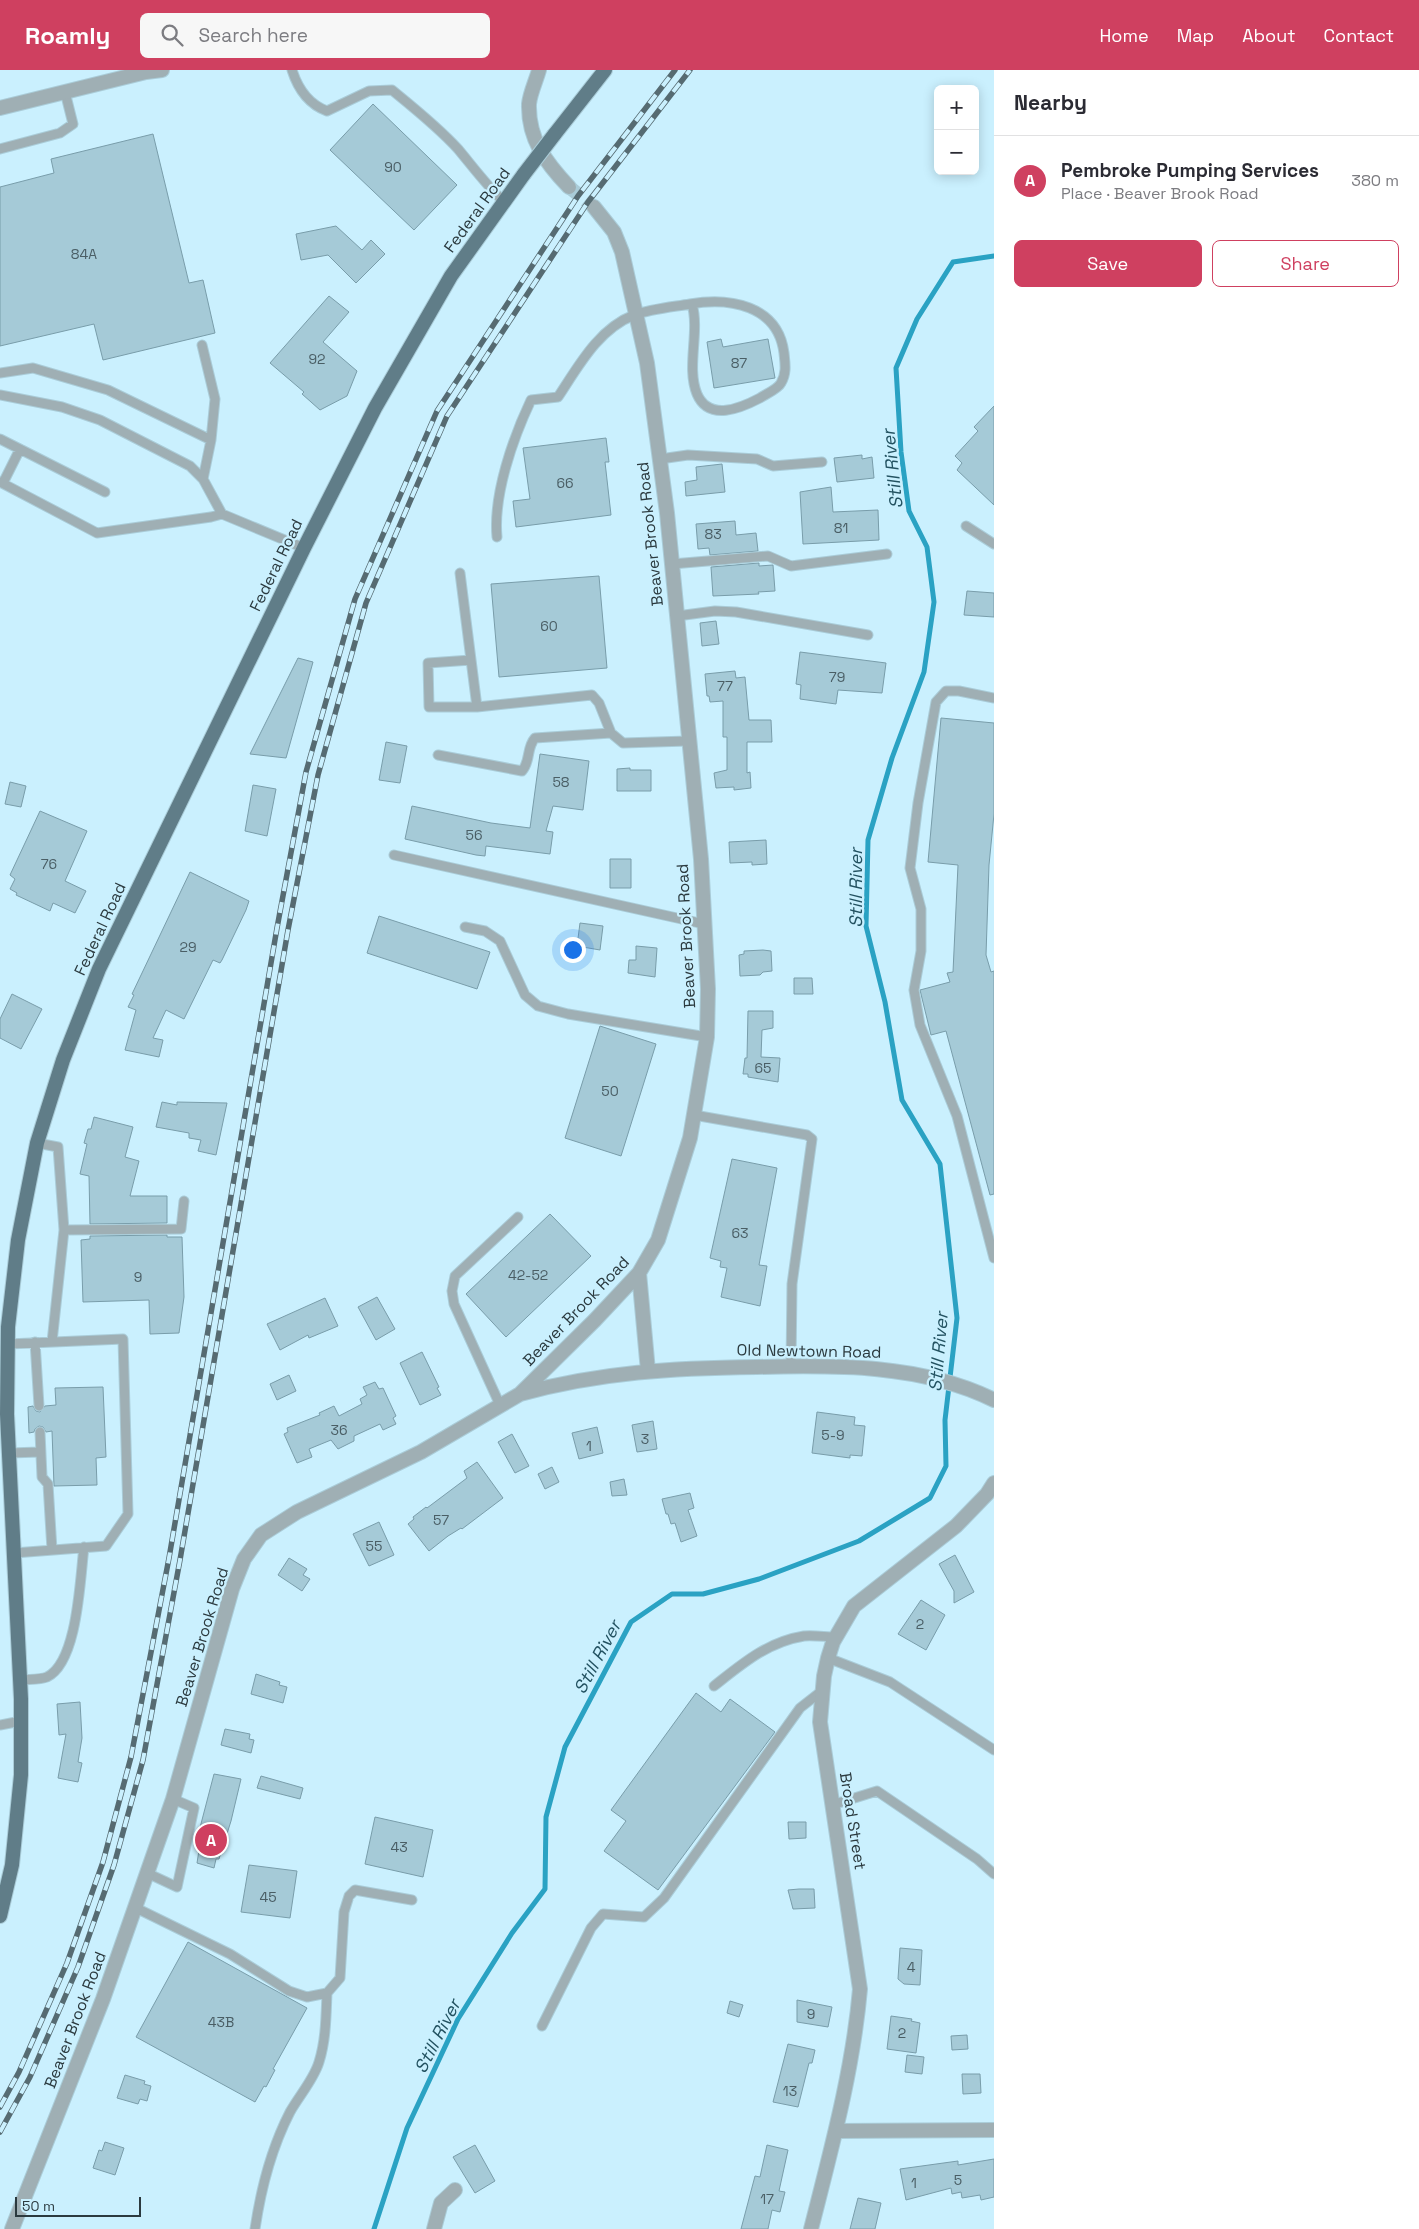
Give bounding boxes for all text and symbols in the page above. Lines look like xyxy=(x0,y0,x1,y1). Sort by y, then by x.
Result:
search box xyxy=(140,13,490,58)
text: Roamly xyxy=(25,20,110,51)
icon: search xyxy=(158,21,186,49)
text: Search here xyxy=(198,23,308,48)
text: Home xyxy=(1100,24,1149,47)
text: Map xyxy=(1177,24,1214,47)
text: About xyxy=(1242,24,1296,47)
text: Contact xyxy=(1324,24,1394,47)
map controls xyxy=(934,85,979,175)
button: + xyxy=(934,85,979,130)
text: Nearby xyxy=(1014,89,1087,116)
button: − xyxy=(934,130,979,175)
house number: 90 xyxy=(384,158,402,176)
text: Pembroke Pumping Services xyxy=(1061,158,1319,183)
street label: Federal Road xyxy=(439,163,515,257)
text: A xyxy=(1025,170,1035,191)
text: 380 m xyxy=(1351,170,1399,191)
text: Place · Beaver Brook Road xyxy=(1061,183,1259,204)
button: Save xyxy=(1014,240,1202,287)
button: Share xyxy=(1212,240,1399,287)
house number: 84A xyxy=(71,245,97,263)
house number: 92 xyxy=(308,350,326,368)
house number: 87 xyxy=(731,354,747,372)
water label: Still River xyxy=(876,426,908,510)
street label: Beaver Brook Road xyxy=(632,461,668,607)
house number: 66 xyxy=(556,474,574,492)
street label: Federal Road xyxy=(245,515,307,615)
house number: 81 xyxy=(834,519,848,537)
house number: 83 xyxy=(704,525,722,543)
house number: 60 xyxy=(540,617,558,635)
house number: 79 xyxy=(829,668,845,686)
house number: 77 xyxy=(717,677,733,695)
house number: 58 xyxy=(552,773,570,791)
house number: 56 xyxy=(466,826,482,844)
water label: Still River xyxy=(844,846,867,928)
house number: 76 xyxy=(41,855,57,873)
street label: Beaver Brook Road xyxy=(672,863,700,1009)
street label: Federal Road xyxy=(69,879,131,979)
your location xyxy=(560,937,586,963)
house number: 29 xyxy=(180,938,196,956)
house number: 65 xyxy=(755,1059,771,1077)
house number: 50 xyxy=(601,1082,619,1100)
house number: 63 xyxy=(731,1224,749,1242)
street label: Beaver Brook Road xyxy=(518,1252,634,1370)
house number: 42-52 xyxy=(508,1266,548,1284)
house number: 9 xyxy=(134,1268,142,1286)
water label: Still River xyxy=(923,1309,953,1393)
street label: Old Newtown Road xyxy=(737,1339,881,1363)
house number: 36 xyxy=(330,1421,348,1439)
house number: 5-9 xyxy=(821,1426,845,1444)
house number: 3 xyxy=(641,1430,649,1448)
house number: 1 xyxy=(586,1437,592,1455)
house number: 57 xyxy=(433,1511,449,1529)
house number: 55 xyxy=(366,1537,382,1555)
street label: Beaver Brook Road xyxy=(171,1565,233,1709)
water label: Still River xyxy=(568,1614,627,1698)
house number: 2 xyxy=(916,1615,924,1633)
street label: Broad Street xyxy=(835,1771,871,1871)
pin: A xyxy=(195,1821,227,1859)
house number: 43 xyxy=(390,1838,408,1856)
house number: 45 xyxy=(259,1888,277,1906)
street label: Beaver Brook Road xyxy=(39,1949,111,2091)
house number: 4 xyxy=(907,1958,916,1976)
water label: Still River xyxy=(409,1993,466,2077)
house number: 9 xyxy=(807,2005,815,2023)
house number: 43B xyxy=(208,2013,234,2031)
house number: 2 xyxy=(898,2024,906,2042)
house number: 13 xyxy=(783,2082,797,2100)
house number: 5 xyxy=(954,2171,962,2189)
house number: 1 xyxy=(911,2174,917,2192)
house number: 17 xyxy=(760,2190,774,2208)
scale bar xyxy=(15,2194,141,2217)
text: 50 m xyxy=(22,2197,55,2215)

